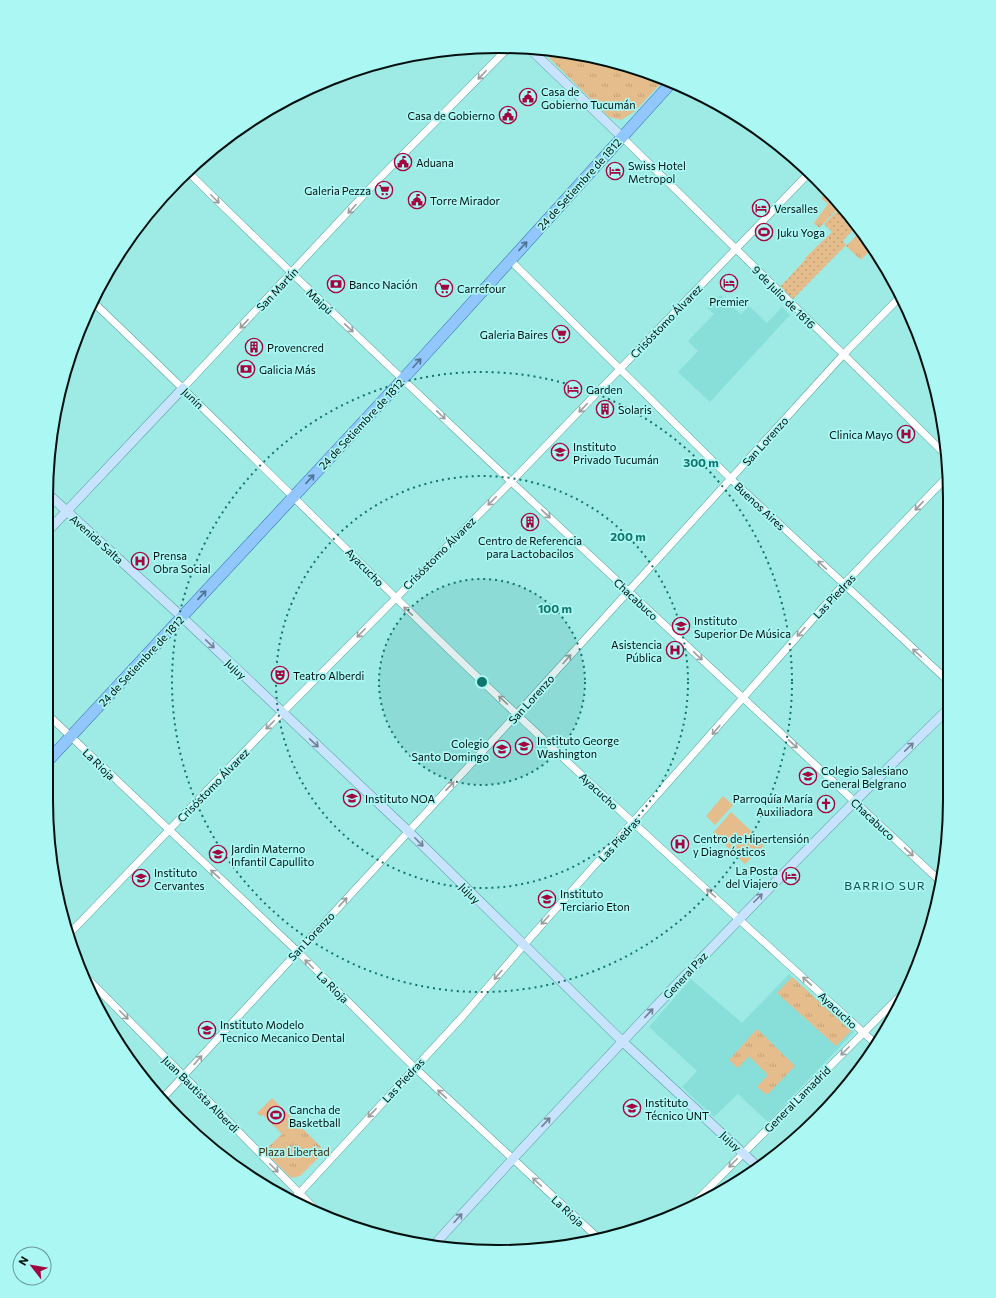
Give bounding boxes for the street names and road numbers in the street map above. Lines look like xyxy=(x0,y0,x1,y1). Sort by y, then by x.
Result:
street label: 24 de Setiembre de 1812 xyxy=(534,135,624,233)
street label: 9 de Julio de 1816 xyxy=(749,263,818,332)
street label: San Martín xyxy=(254,265,300,313)
street label: Crisóstomo Álvarez xyxy=(627,280,705,361)
street label: Maipú xyxy=(304,285,336,317)
street label: 24 de Setiembre de 1812 xyxy=(316,376,406,472)
street label: Junín xyxy=(179,385,206,412)
street label: San Lorenzo xyxy=(739,413,791,468)
street label: Buenos Aires xyxy=(732,479,788,533)
street label: Avenida Salta xyxy=(68,512,126,566)
street label: Crisóstomo Álvarez xyxy=(399,513,478,592)
street label: Ayacucho xyxy=(343,545,387,589)
street label: Las Piedras xyxy=(810,571,858,621)
street label: Chacabuco xyxy=(611,575,661,623)
street label: 24 de Setiembre de 1812 xyxy=(96,613,186,709)
street label: Jujuy xyxy=(222,656,249,683)
street label: San Lorenzo xyxy=(505,671,557,726)
street label: Crisóstomo Álvarez xyxy=(174,744,252,825)
street label: La Rioja xyxy=(80,746,118,782)
street label: Ayacucho xyxy=(577,770,621,813)
street label: Chacabuco xyxy=(848,795,898,843)
street label: Las Piedras xyxy=(595,814,643,864)
street label: Jujuy xyxy=(456,880,483,907)
street label: San Lorenzo xyxy=(285,909,337,963)
street label: General Paz xyxy=(660,949,710,1001)
street label: La Rioja xyxy=(314,968,352,1006)
street label: Ayacucho xyxy=(816,989,860,1032)
street label: Juan Bautista Alberdi xyxy=(159,1053,242,1136)
street label: Las Piedras xyxy=(379,1055,427,1105)
street label: General Lamadrid xyxy=(761,1063,833,1135)
street label: Jujuy xyxy=(717,1128,744,1155)
street label: La Rioja xyxy=(549,1193,587,1229)

